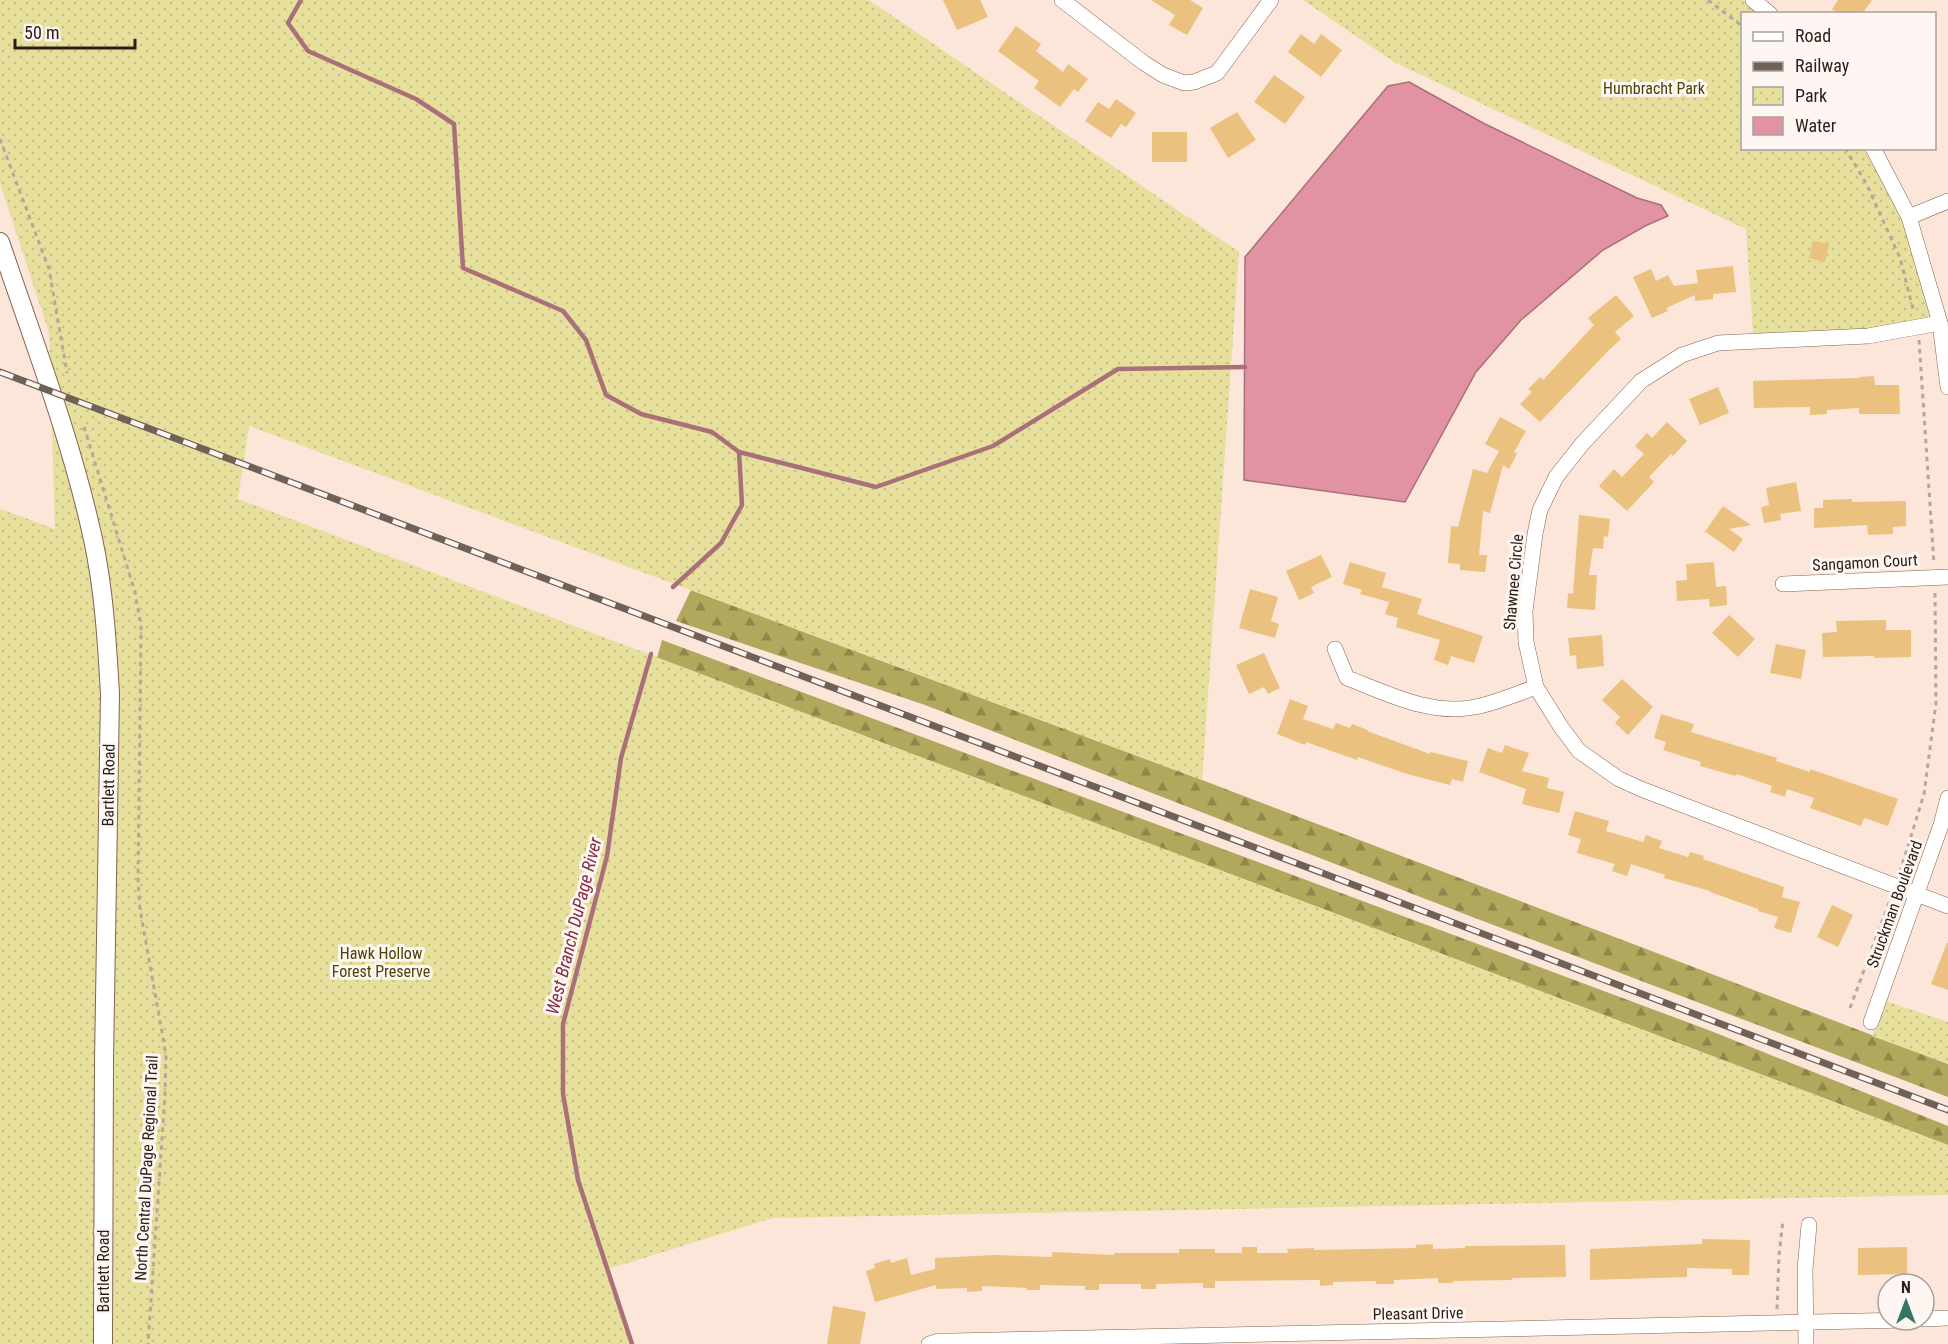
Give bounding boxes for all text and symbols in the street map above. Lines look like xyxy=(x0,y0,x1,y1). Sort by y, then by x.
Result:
scale bar xyxy=(15,12,135,50)
legend xyxy=(1741,12,1936,150)
text: 50 m xyxy=(24,22,59,43)
text: Road xyxy=(1795,25,1831,46)
text: Railway xyxy=(1795,55,1850,76)
park label: Humbracht Park xyxy=(1603,79,1706,98)
text: Park xyxy=(1795,85,1827,106)
text: Water xyxy=(1795,115,1837,136)
street label: Shawnee Circle xyxy=(1500,533,1527,631)
street label: Sangamon Court xyxy=(1812,550,1919,575)
street label: Bartlett Road xyxy=(98,743,119,827)
water label: West Branch DuPage River xyxy=(541,835,606,1017)
street label: Struckman Boulevard xyxy=(1863,838,1926,970)
park label: Hawk Hollow Forest Preserve xyxy=(332,944,430,981)
street label: North Central DuPage Regional Trail xyxy=(131,1055,162,1281)
street label: Bartlett Road xyxy=(94,1230,113,1312)
north arrow xyxy=(1876,1272,1936,1332)
text: N xyxy=(1901,1278,1911,1297)
street label: Pleasant Drive xyxy=(1372,1303,1464,1324)

